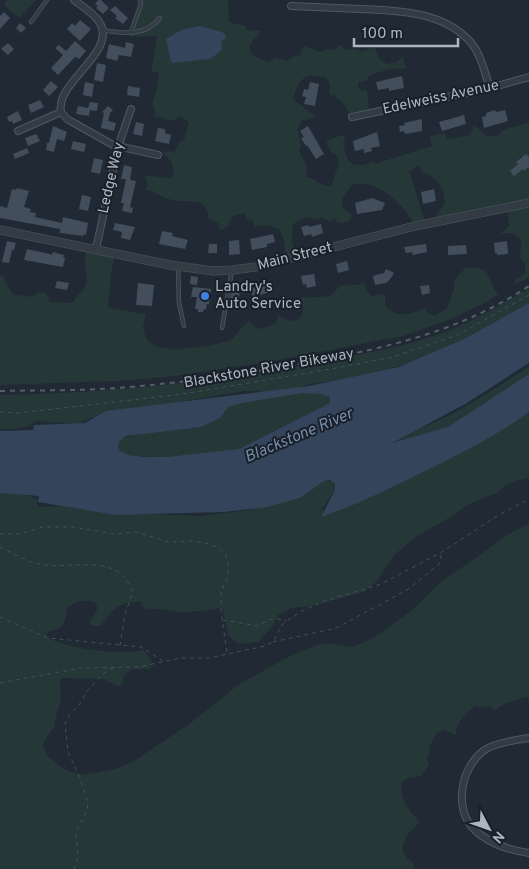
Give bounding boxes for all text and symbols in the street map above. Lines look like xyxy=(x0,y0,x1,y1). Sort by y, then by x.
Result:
scale bar xyxy=(354,15,458,47)
text: 100 m xyxy=(362,25,403,44)
street label: Edelweiss Avenue xyxy=(381,76,501,120)
street label: Ledge Way xyxy=(95,140,129,216)
street label: Main Street xyxy=(256,239,334,275)
place label: Landry's Auto Service xyxy=(215,278,301,314)
marker: Landry's Auto Service xyxy=(199,290,211,302)
street label: Blackstone River Bikeway xyxy=(182,345,356,393)
water label: Blackstone River xyxy=(242,403,358,468)
north arrow xyxy=(464,804,514,854)
text: N xyxy=(488,827,507,846)

